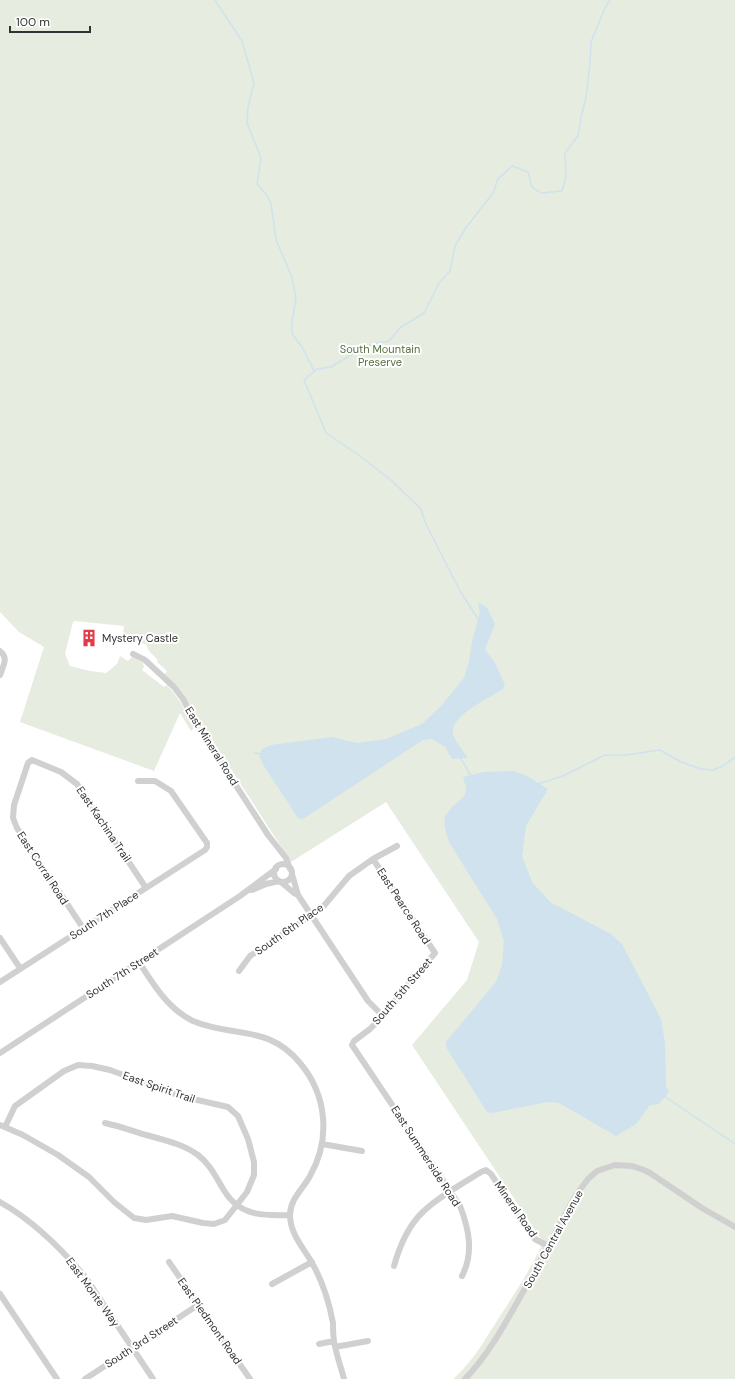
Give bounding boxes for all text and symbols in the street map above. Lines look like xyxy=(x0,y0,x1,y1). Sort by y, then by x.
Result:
scale bar xyxy=(10,8,90,34)
text: 100 m xyxy=(16,14,50,30)
park label: South Mountain Preserve xyxy=(340,342,420,369)
building icon: Mystery Castle xyxy=(79,628,99,648)
place label: Mystery Castle xyxy=(102,631,178,645)
street label: East Mineral Road xyxy=(182,704,242,788)
street label: East Kachina Trail xyxy=(74,784,134,864)
street label: East Corral Road xyxy=(14,829,72,907)
street label: East Pearce Road xyxy=(374,865,434,947)
street label: South 7th Place xyxy=(67,887,141,943)
street label: South 6th Place xyxy=(252,900,326,958)
street label: South 7th Street xyxy=(83,944,161,1002)
street label: South 5th Street xyxy=(369,955,435,1027)
street label: East Spirit Trail xyxy=(121,1068,197,1106)
street label: East Summerside Road xyxy=(388,1103,464,1209)
street label: Mineral Road xyxy=(491,1178,541,1240)
street label: South Central Avenue xyxy=(520,1187,586,1291)
street label: East Monte Way xyxy=(63,1255,123,1329)
street label: East Piedmont Road xyxy=(175,1275,245,1367)
street label: South 3rd Street xyxy=(102,1313,180,1371)

